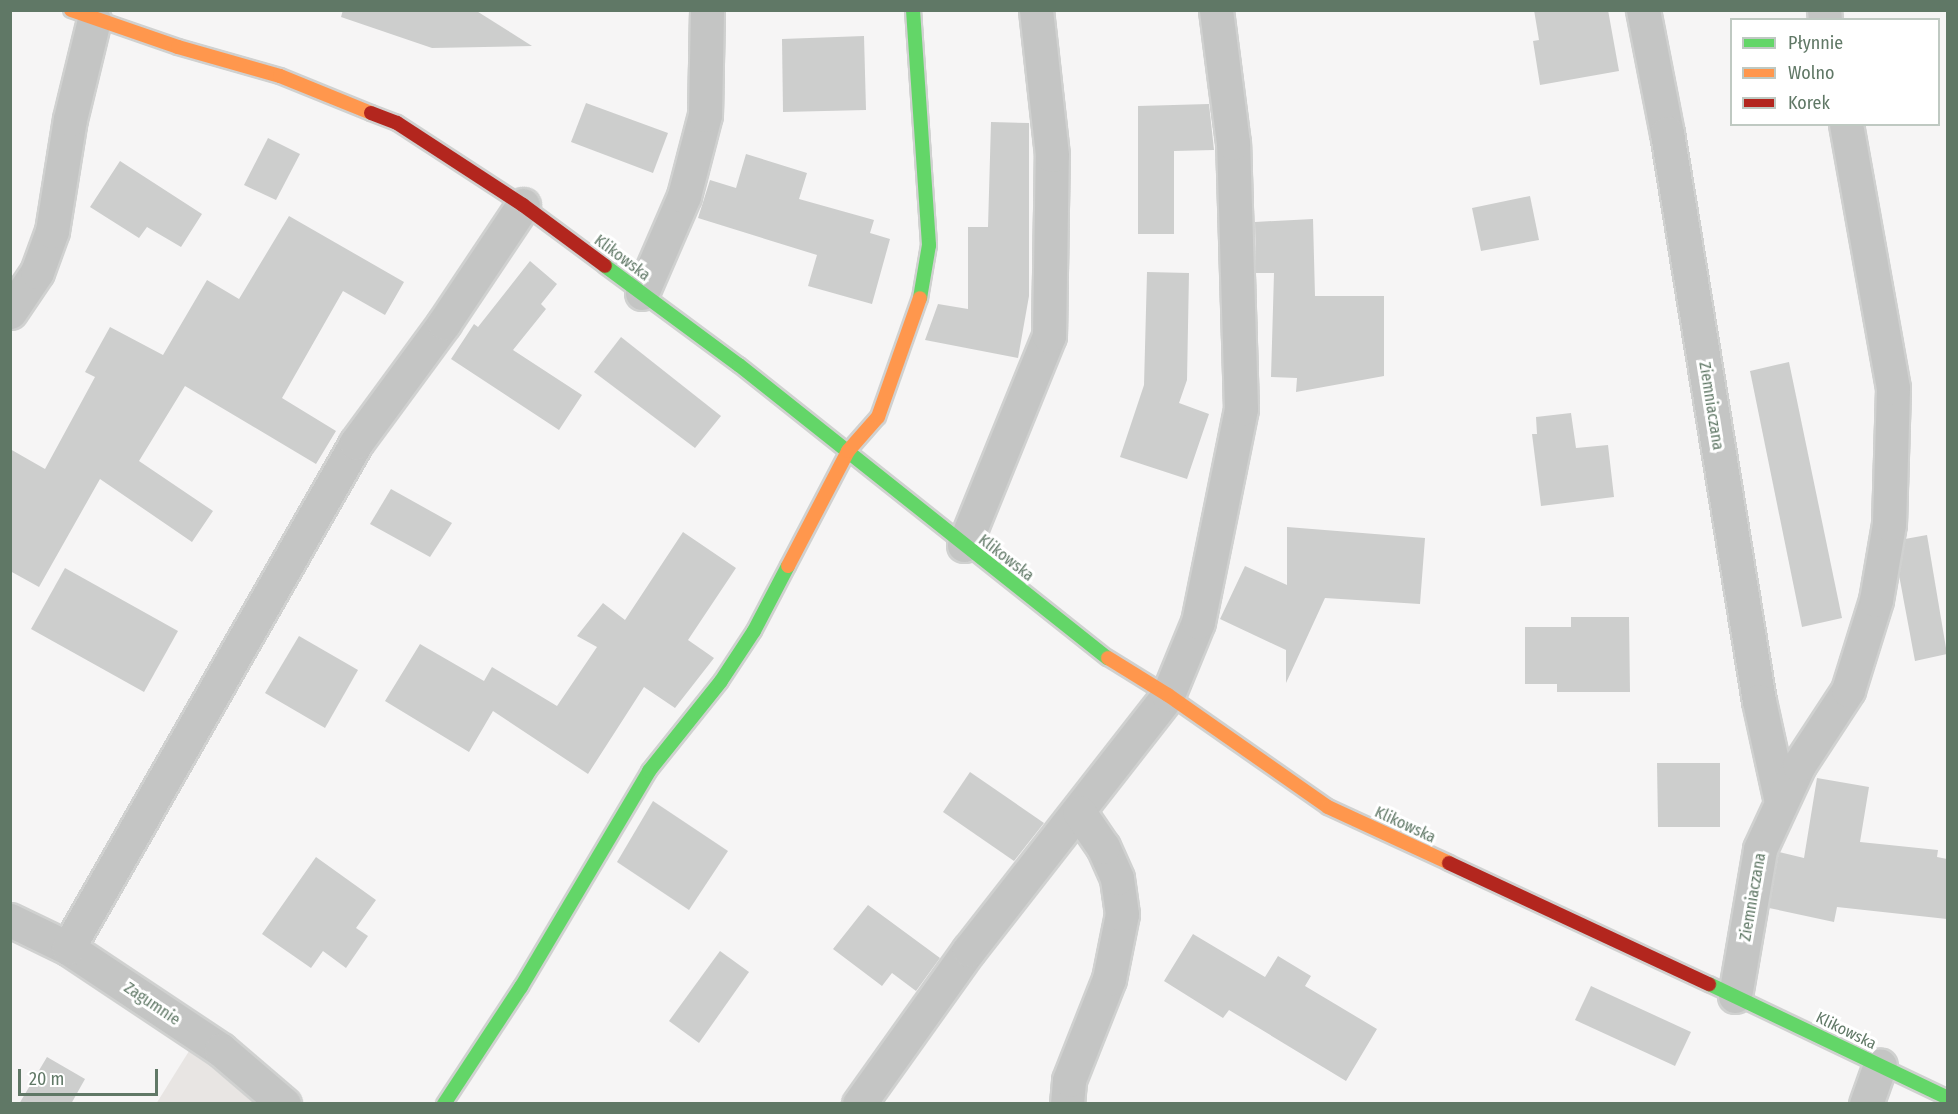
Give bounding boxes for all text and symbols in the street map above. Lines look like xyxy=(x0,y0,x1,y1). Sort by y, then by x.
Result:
legend xyxy=(1730,18,1940,126)
text: Płynnie xyxy=(1788,32,1843,54)
text: Wolno xyxy=(1788,62,1834,84)
text: Korek xyxy=(1788,92,1830,114)
street label: Klikowska xyxy=(590,231,654,285)
street label: Ziemniaczana xyxy=(1695,360,1727,452)
street label: Klikowska xyxy=(975,530,1037,586)
street label: Klikowska xyxy=(1372,803,1438,847)
street label: Ziemniaczana xyxy=(1736,851,1770,943)
street label: Zagumnie xyxy=(120,978,184,1030)
street label: Klikowska xyxy=(1813,1008,1879,1054)
scale bar xyxy=(21,1057,160,1095)
text: 20 m xyxy=(29,1068,64,1090)

